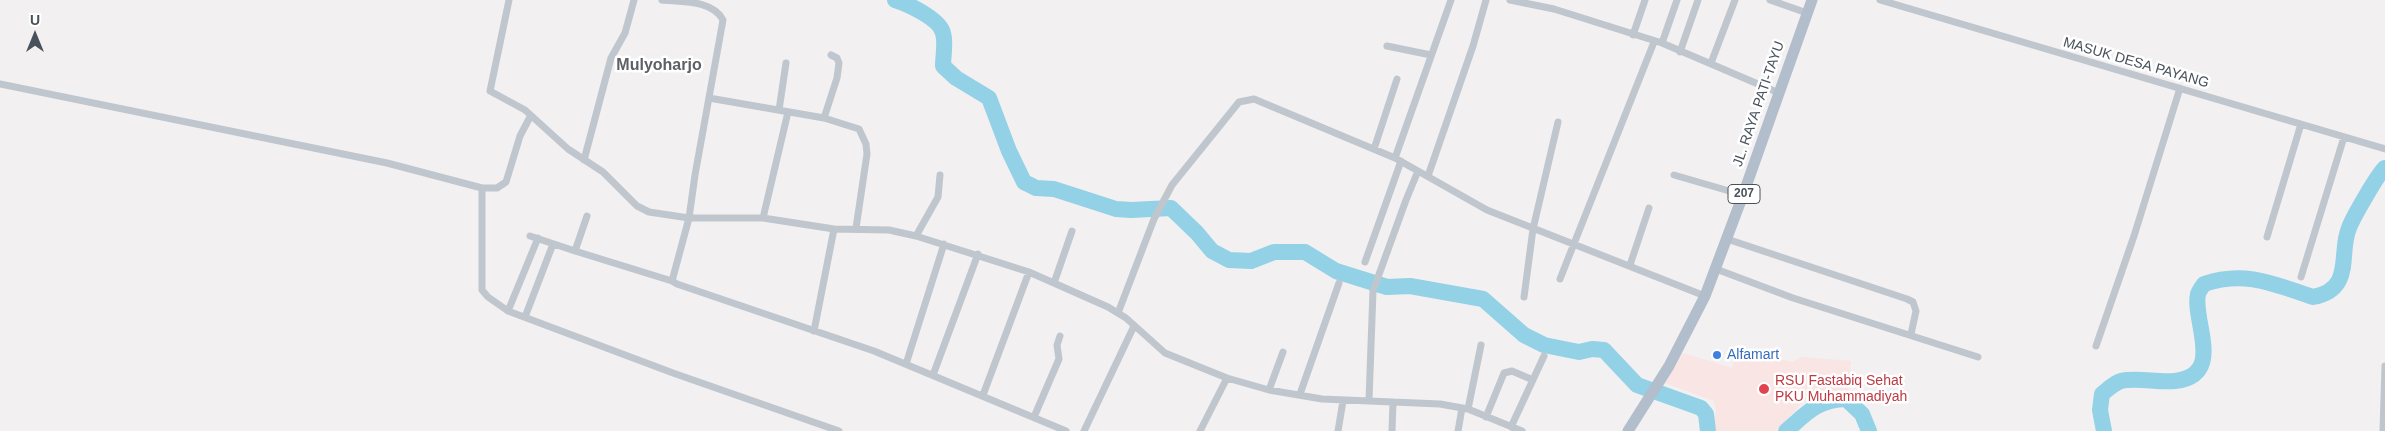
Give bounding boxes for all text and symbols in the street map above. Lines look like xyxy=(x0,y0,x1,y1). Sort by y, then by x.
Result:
north arrow xyxy=(10,10,60,60)
text: U xyxy=(30,12,40,28)
street label: MASUK DESA PAYANG xyxy=(2061,34,2211,92)
street label: JL. RAYA PATI-TAYU xyxy=(1730,39,1788,169)
district label: Mulyoharjo xyxy=(616,56,702,76)
road number: 207 xyxy=(1728,184,1760,203)
place label: Alfamart xyxy=(1727,347,1779,363)
marker: Alfamart xyxy=(1711,349,1723,361)
place label: RSU Fastabiq Sehat PKU Muhammadiyah xyxy=(1775,373,1907,406)
marker: RSU Fastabiq Sehat PKU Muhammadiyah xyxy=(1757,382,1771,396)

